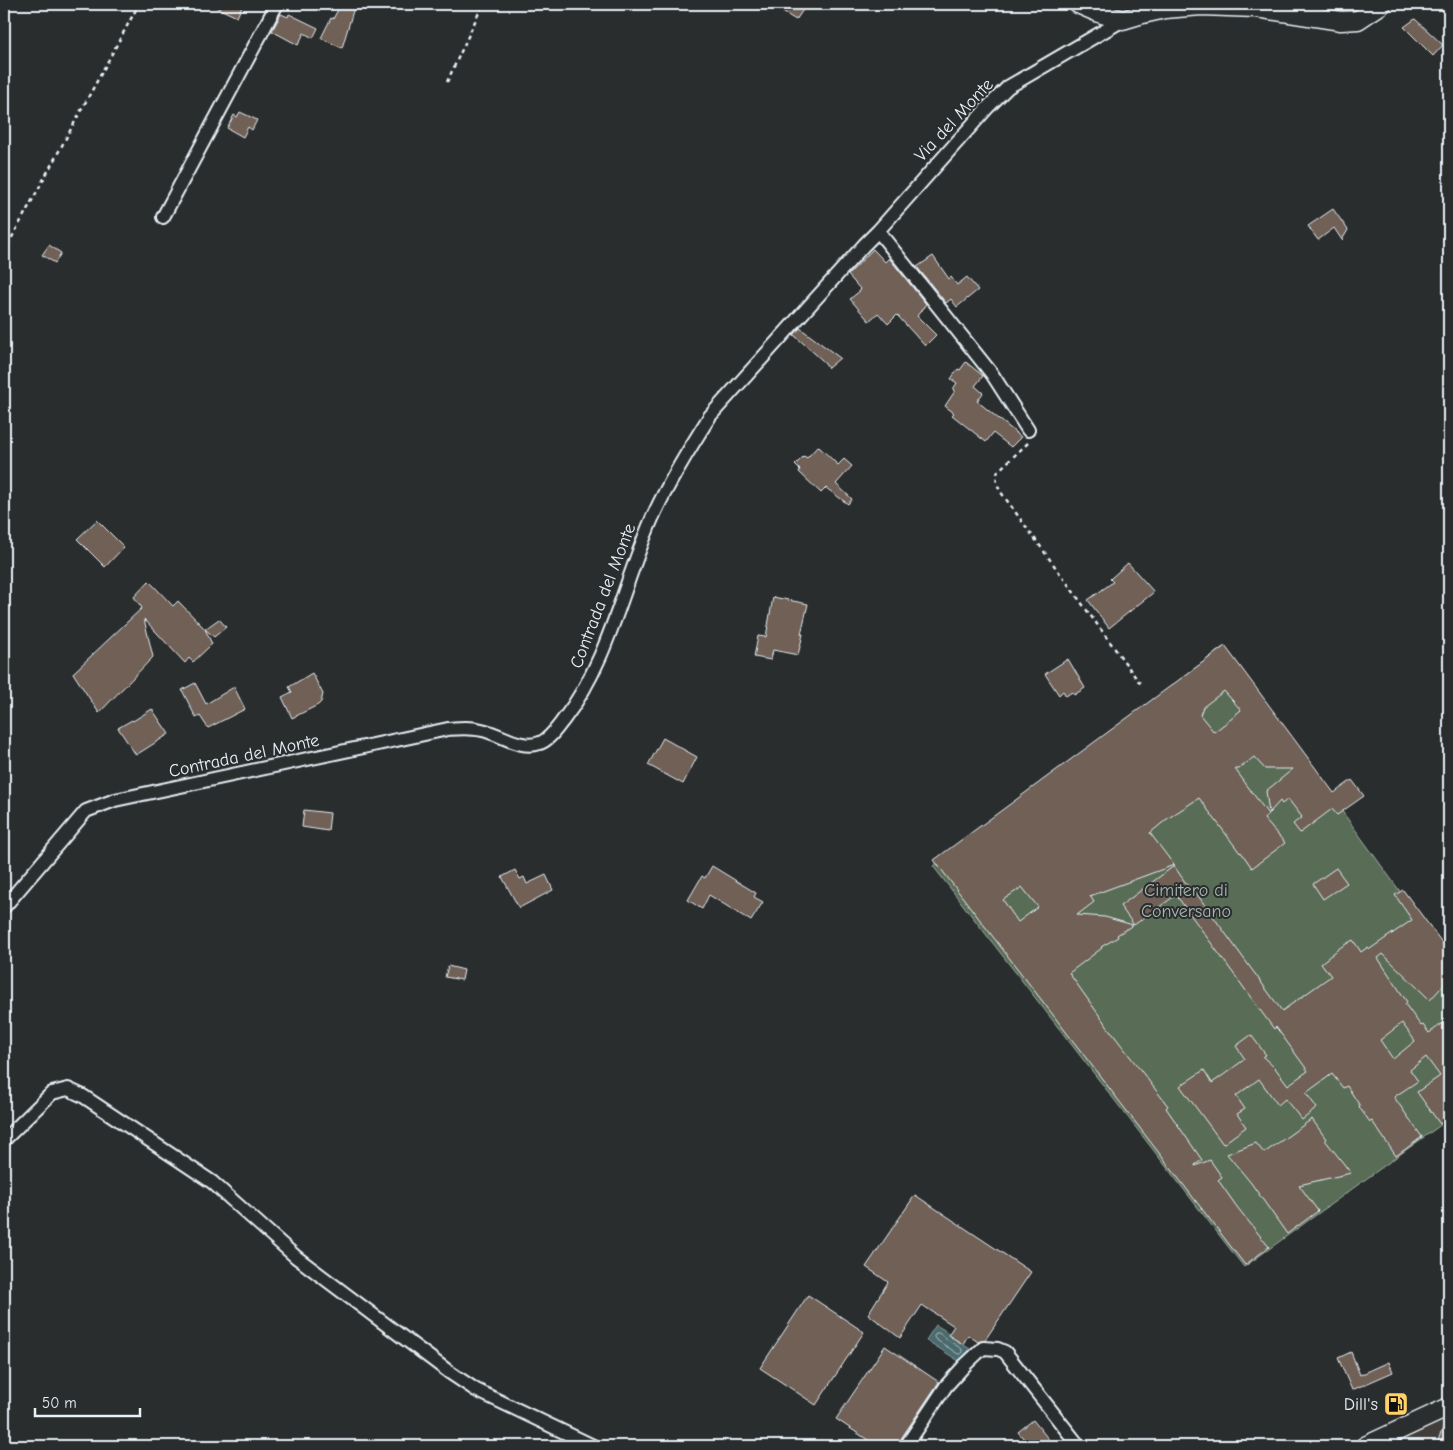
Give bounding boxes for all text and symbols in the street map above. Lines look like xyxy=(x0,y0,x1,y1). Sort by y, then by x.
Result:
street label: Via del Monte xyxy=(910,74,998,166)
street label: Contrada del Monte xyxy=(566,521,640,671)
street label: Contrada del Monte xyxy=(167,730,321,782)
park label: Cimitero di Conversano xyxy=(1141,880,1231,922)
scale bar xyxy=(35,1385,140,1417)
fuel station icon: Dill's xyxy=(1383,1391,1409,1417)
text: 50 m xyxy=(42,1394,77,1412)
place label: Dill's xyxy=(1344,1394,1378,1415)

